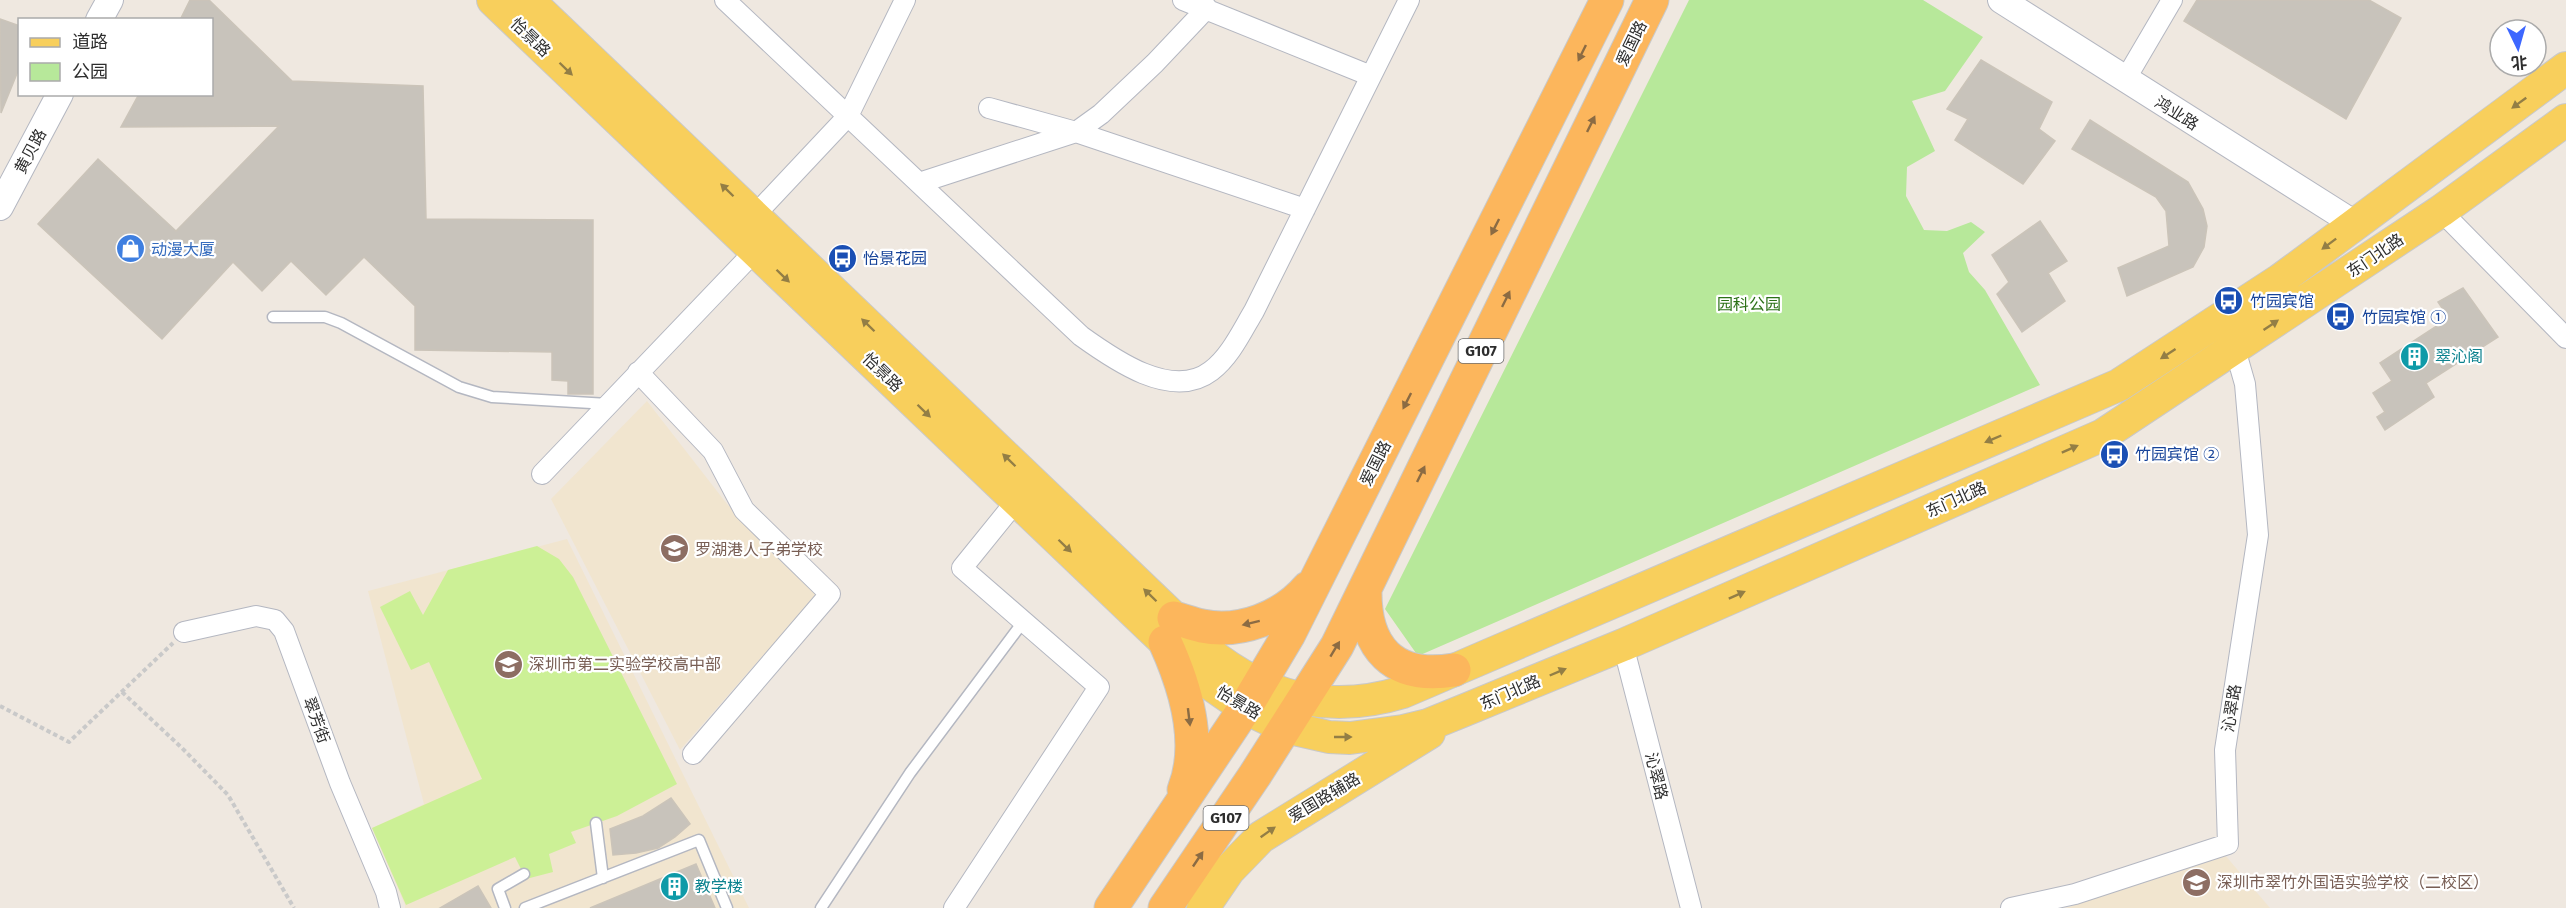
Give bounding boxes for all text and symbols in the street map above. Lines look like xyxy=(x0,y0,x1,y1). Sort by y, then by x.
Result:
street label: 怡景路 xyxy=(507,14,555,61)
street label: 爱国路 xyxy=(1612,17,1651,69)
legend xyxy=(18,18,213,96)
north arrow xyxy=(2488,18,2548,78)
text: 道路 xyxy=(72,31,108,53)
one-way arrow xyxy=(1577,44,1586,61)
text: 北 xyxy=(2510,52,2528,73)
text: 公园 xyxy=(72,61,108,83)
one-way arrow xyxy=(558,62,572,76)
street label: 鸿业路 xyxy=(2151,93,2202,134)
one-way arrow xyxy=(2511,96,2526,108)
one-way arrow xyxy=(1587,115,1596,132)
street label: 黄贝路 xyxy=(11,126,50,177)
one-way arrow xyxy=(720,183,735,197)
one-way arrow xyxy=(1490,218,1500,236)
street label: 东门北路 xyxy=(2343,230,2407,281)
shop icon: 动漫大厦 xyxy=(114,233,146,265)
one-way arrow xyxy=(2321,237,2336,249)
place label: 动漫大厦 xyxy=(151,240,215,259)
bus stop icon: 怡景花园 xyxy=(826,242,858,274)
place label: 怡景花园 xyxy=(863,249,927,268)
one-way arrow xyxy=(775,269,789,283)
bus stop icon: 竹园宾馆 xyxy=(2213,285,2245,317)
one-way arrow xyxy=(1501,290,1511,307)
place label: 竹园宾馆 xyxy=(2250,292,2314,311)
park label: 园科公园 xyxy=(1717,295,1781,314)
bus stop icon: 竹园宾馆 ① xyxy=(2325,301,2357,333)
place label: 竹园宾馆 ① xyxy=(2362,308,2446,327)
one-way arrow xyxy=(861,318,876,332)
one-way arrow xyxy=(2263,320,2279,331)
road number: G107 xyxy=(1458,339,1504,363)
building icon: 翠沁阁 xyxy=(2398,340,2430,372)
place label: 翠沁阁 xyxy=(2435,347,2483,366)
one-way arrow xyxy=(2159,348,2176,359)
street label: 怡景路 xyxy=(859,349,907,396)
one-way arrow xyxy=(1402,392,1412,410)
one-way arrow xyxy=(916,404,931,418)
one-way arrow xyxy=(1984,435,2002,444)
street label: 爱国路 xyxy=(1356,438,1395,489)
bus stop icon: 竹园宾馆 ② xyxy=(2098,438,2130,470)
one-way arrow xyxy=(2061,445,2078,454)
place label: 竹园宾馆 ② xyxy=(2135,445,2219,464)
one-way arrow xyxy=(1002,453,1017,467)
one-way arrow xyxy=(1416,466,1425,483)
street label: 东门北路 xyxy=(1923,478,1989,521)
school or university icon: 罗湖港人子弟学校 xyxy=(658,533,690,565)
one-way arrow xyxy=(1057,538,1071,552)
place label: 罗湖港人子弟学校 xyxy=(695,540,823,559)
one-way arrow xyxy=(1144,588,1158,602)
one-way arrow xyxy=(1728,590,1746,599)
one-way arrow xyxy=(1241,618,1260,628)
one-way arrow xyxy=(1329,641,1340,657)
school or university icon: 深圳市第二实验学校高中部 xyxy=(492,648,524,680)
place label: 深圳市第二实验学校高中部 xyxy=(529,655,721,674)
one-way arrow xyxy=(1549,667,1567,676)
street label: 东门北路 xyxy=(1477,671,1543,714)
street label: 怡景路 xyxy=(1213,682,1264,723)
street label: 沁翠路 xyxy=(2218,683,2245,733)
street label: 翠芳街 xyxy=(299,694,334,746)
one-way arrow xyxy=(1184,707,1194,726)
one-way arrow xyxy=(1333,732,1352,742)
street label: 沁翠路 xyxy=(1641,751,1672,802)
street label: 爱国路辅路 xyxy=(1285,769,1363,826)
road number: G107 xyxy=(1204,806,1248,830)
one-way arrow xyxy=(1260,827,1276,838)
one-way arrow xyxy=(1192,852,1204,868)
school or university icon: 深圳市翠竹外国语实验学校（二校区） xyxy=(2180,866,2212,898)
building icon: 教学楼 xyxy=(658,870,690,902)
place label: 深圳市翠竹外国语实验学校（二校区） xyxy=(2217,873,2489,892)
place label: 教学楼 xyxy=(695,877,743,896)

